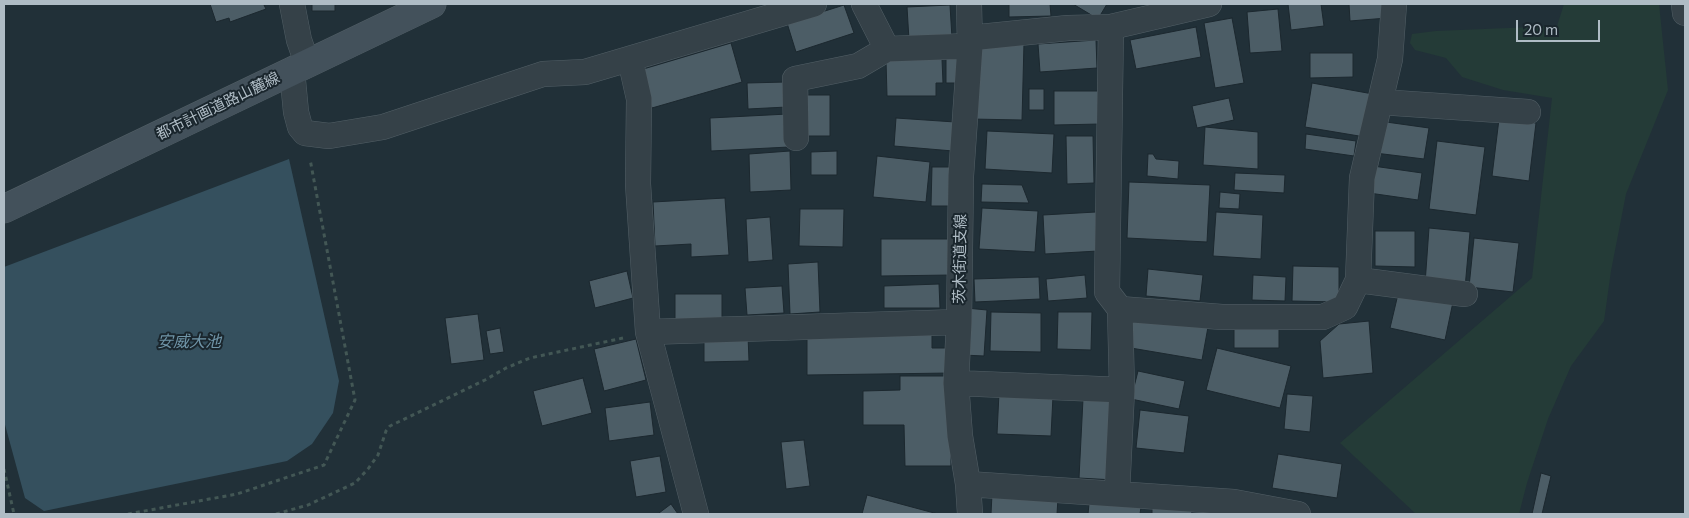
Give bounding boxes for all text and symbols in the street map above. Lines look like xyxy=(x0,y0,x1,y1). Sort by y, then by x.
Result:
scale bar xyxy=(1519,10,1603,42)
text: 20 m xyxy=(1524,20,1558,38)
street label: 都市計画道路山麓線 xyxy=(153,68,283,144)
street label: 茨木街道支線 xyxy=(950,214,970,304)
water label: 安威大池 xyxy=(157,332,221,352)

